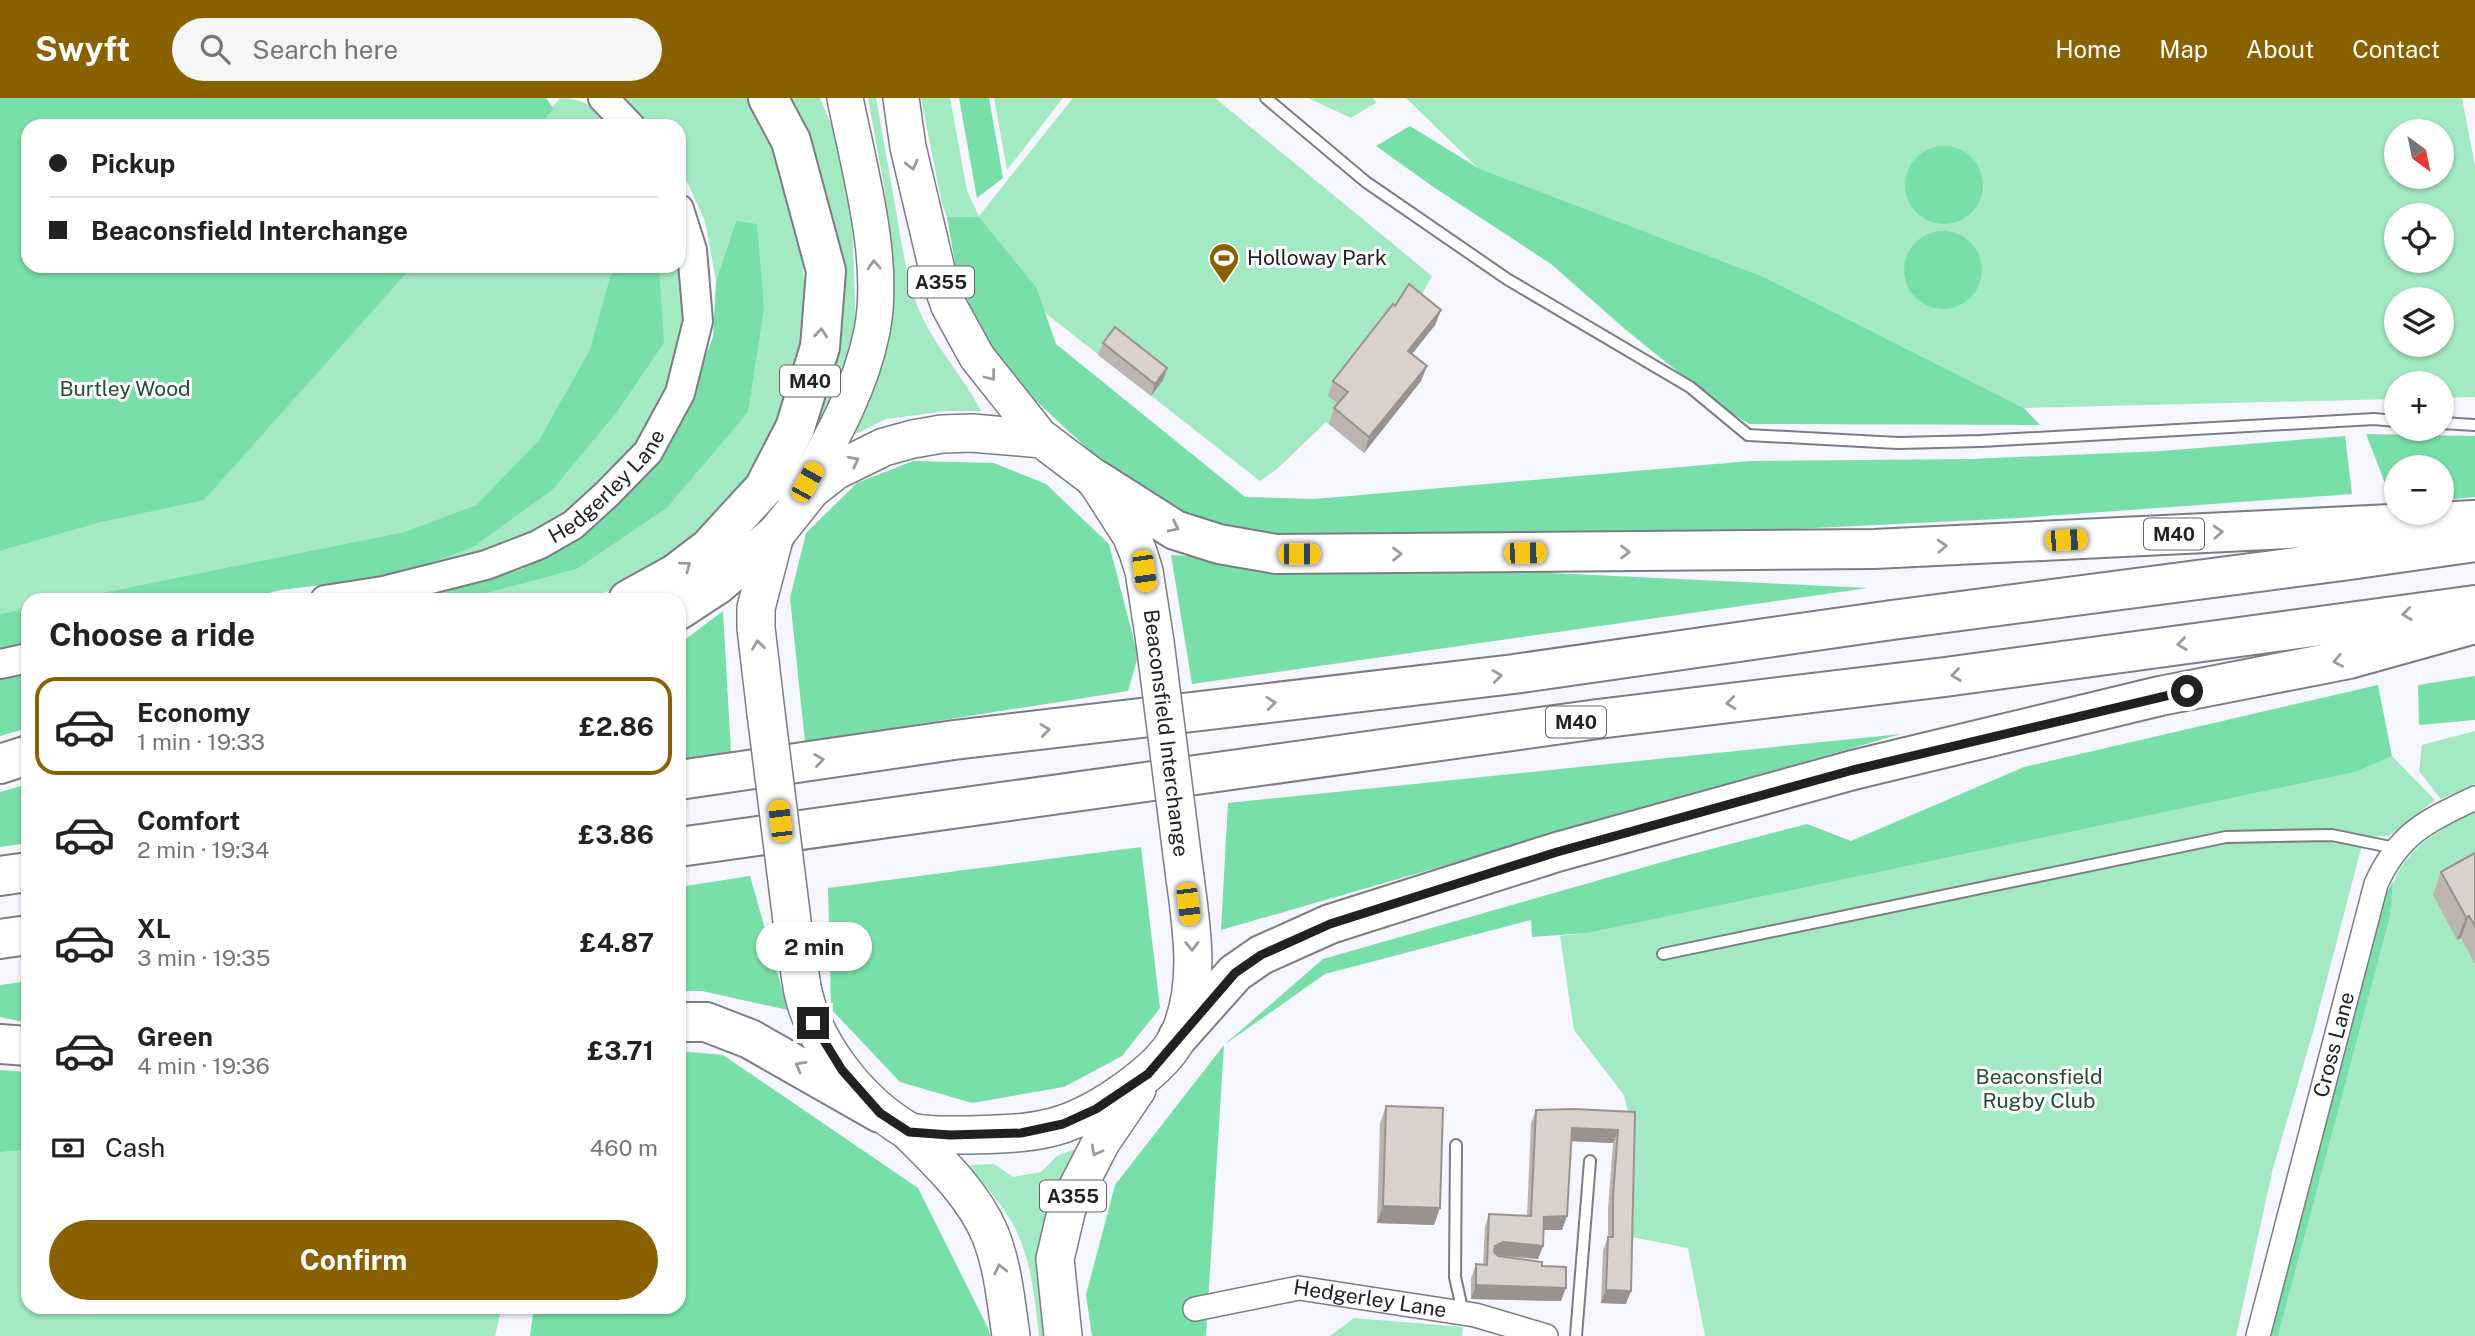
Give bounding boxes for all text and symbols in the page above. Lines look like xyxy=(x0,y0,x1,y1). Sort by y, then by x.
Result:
search box xyxy=(172,18,662,81)
text: Swyft xyxy=(35,30,130,68)
icon: search xyxy=(196,30,234,68)
text: Search here xyxy=(252,34,398,65)
text: Home xyxy=(2055,35,2121,63)
text: Map xyxy=(2159,35,2208,63)
text: About xyxy=(2246,35,2314,63)
text: Contact xyxy=(2352,35,2440,63)
north arrow xyxy=(2384,119,2454,189)
map controls xyxy=(2384,119,2454,525)
text: Pickup xyxy=(91,148,175,179)
one-way arrow xyxy=(904,159,918,171)
button: locate xyxy=(2384,203,2454,273)
text: Beaconsfield Interchange xyxy=(91,215,408,246)
sports icon: Holloway Park xyxy=(1207,241,1241,285)
place label: Holloway Park xyxy=(1247,245,1387,270)
one-way arrow xyxy=(866,259,881,270)
road number: A355 xyxy=(908,266,974,298)
button: layers xyxy=(2384,287,2454,357)
one-way arrow xyxy=(813,327,828,338)
road number: M40 xyxy=(780,366,840,396)
one-way arrow xyxy=(983,368,995,381)
button: + xyxy=(2384,371,2454,441)
park label: Burtley Wood xyxy=(59,376,191,401)
street label: Hedgerley Lane xyxy=(544,425,670,548)
button: − xyxy=(2384,455,2454,525)
one-way arrow xyxy=(847,456,859,470)
car xyxy=(788,459,827,505)
road number: M40 xyxy=(2144,518,2204,550)
one-way arrow xyxy=(1167,519,1179,533)
one-way arrow xyxy=(2213,525,2224,540)
car xyxy=(2045,528,2088,552)
one-way arrow xyxy=(1937,538,1948,553)
car xyxy=(1504,542,1547,564)
car xyxy=(1279,544,1321,565)
one-way arrow xyxy=(1620,544,1630,560)
one-way arrow xyxy=(1393,546,1403,562)
car xyxy=(1131,549,1158,593)
one-way arrow xyxy=(679,561,691,574)
one-way arrow xyxy=(2401,606,2413,621)
street label: Beaconsfield Interchange xyxy=(1139,608,1194,858)
text: Choose a ride xyxy=(49,616,255,653)
one-way arrow xyxy=(2176,636,2188,651)
one-way arrow xyxy=(750,639,765,651)
one-way arrow xyxy=(2332,653,2344,668)
one-way arrow xyxy=(1951,667,1962,682)
one-way arrow xyxy=(1491,669,1502,684)
route start xyxy=(2171,675,2203,707)
icon: car xyxy=(53,695,116,758)
one-way arrow xyxy=(1265,695,1277,710)
one-way arrow xyxy=(1725,695,1736,710)
text: Economy xyxy=(137,697,250,728)
road number: M40 xyxy=(1546,706,1606,737)
text: £2.86 xyxy=(579,711,654,742)
one-way arrow xyxy=(1039,722,1051,737)
text: 1 min · 19:33 xyxy=(137,728,265,755)
one-way arrow xyxy=(813,752,825,767)
car xyxy=(768,799,793,843)
icon: car xyxy=(53,803,116,866)
text: Comfort xyxy=(137,805,240,836)
text: £3.86 xyxy=(578,819,654,850)
text: 2 min · 19:34 xyxy=(137,836,269,863)
car xyxy=(1176,882,1201,926)
icon: car xyxy=(53,911,116,974)
text: XL xyxy=(137,913,171,944)
callout: 2 min xyxy=(755,922,871,970)
text: £4.87 xyxy=(580,927,654,958)
text: 2 min xyxy=(784,933,844,960)
one-way arrow xyxy=(1185,940,1200,951)
text: 3 min · 19:35 xyxy=(137,944,271,971)
street label: Cross Lane xyxy=(2308,989,2359,1100)
route end xyxy=(797,1007,829,1039)
icon: car xyxy=(53,1019,116,1082)
text: Green xyxy=(137,1021,213,1052)
text: £3.71 xyxy=(587,1035,654,1066)
text: 4 min · 19:36 xyxy=(137,1052,270,1079)
one-way arrow xyxy=(795,1061,807,1074)
park label: Beaconsfield Rugby Club xyxy=(1976,1064,2102,1113)
icon: cash xyxy=(49,1129,87,1167)
text: Cash xyxy=(105,1132,165,1163)
text: 460 m xyxy=(590,1134,658,1161)
one-way arrow xyxy=(1091,1144,1105,1156)
road number: A355 xyxy=(1040,1180,1106,1212)
button: Confirm xyxy=(49,1220,658,1300)
one-way arrow xyxy=(993,1263,1008,1275)
street label: Hedgerley Lane xyxy=(1292,1274,1448,1322)

